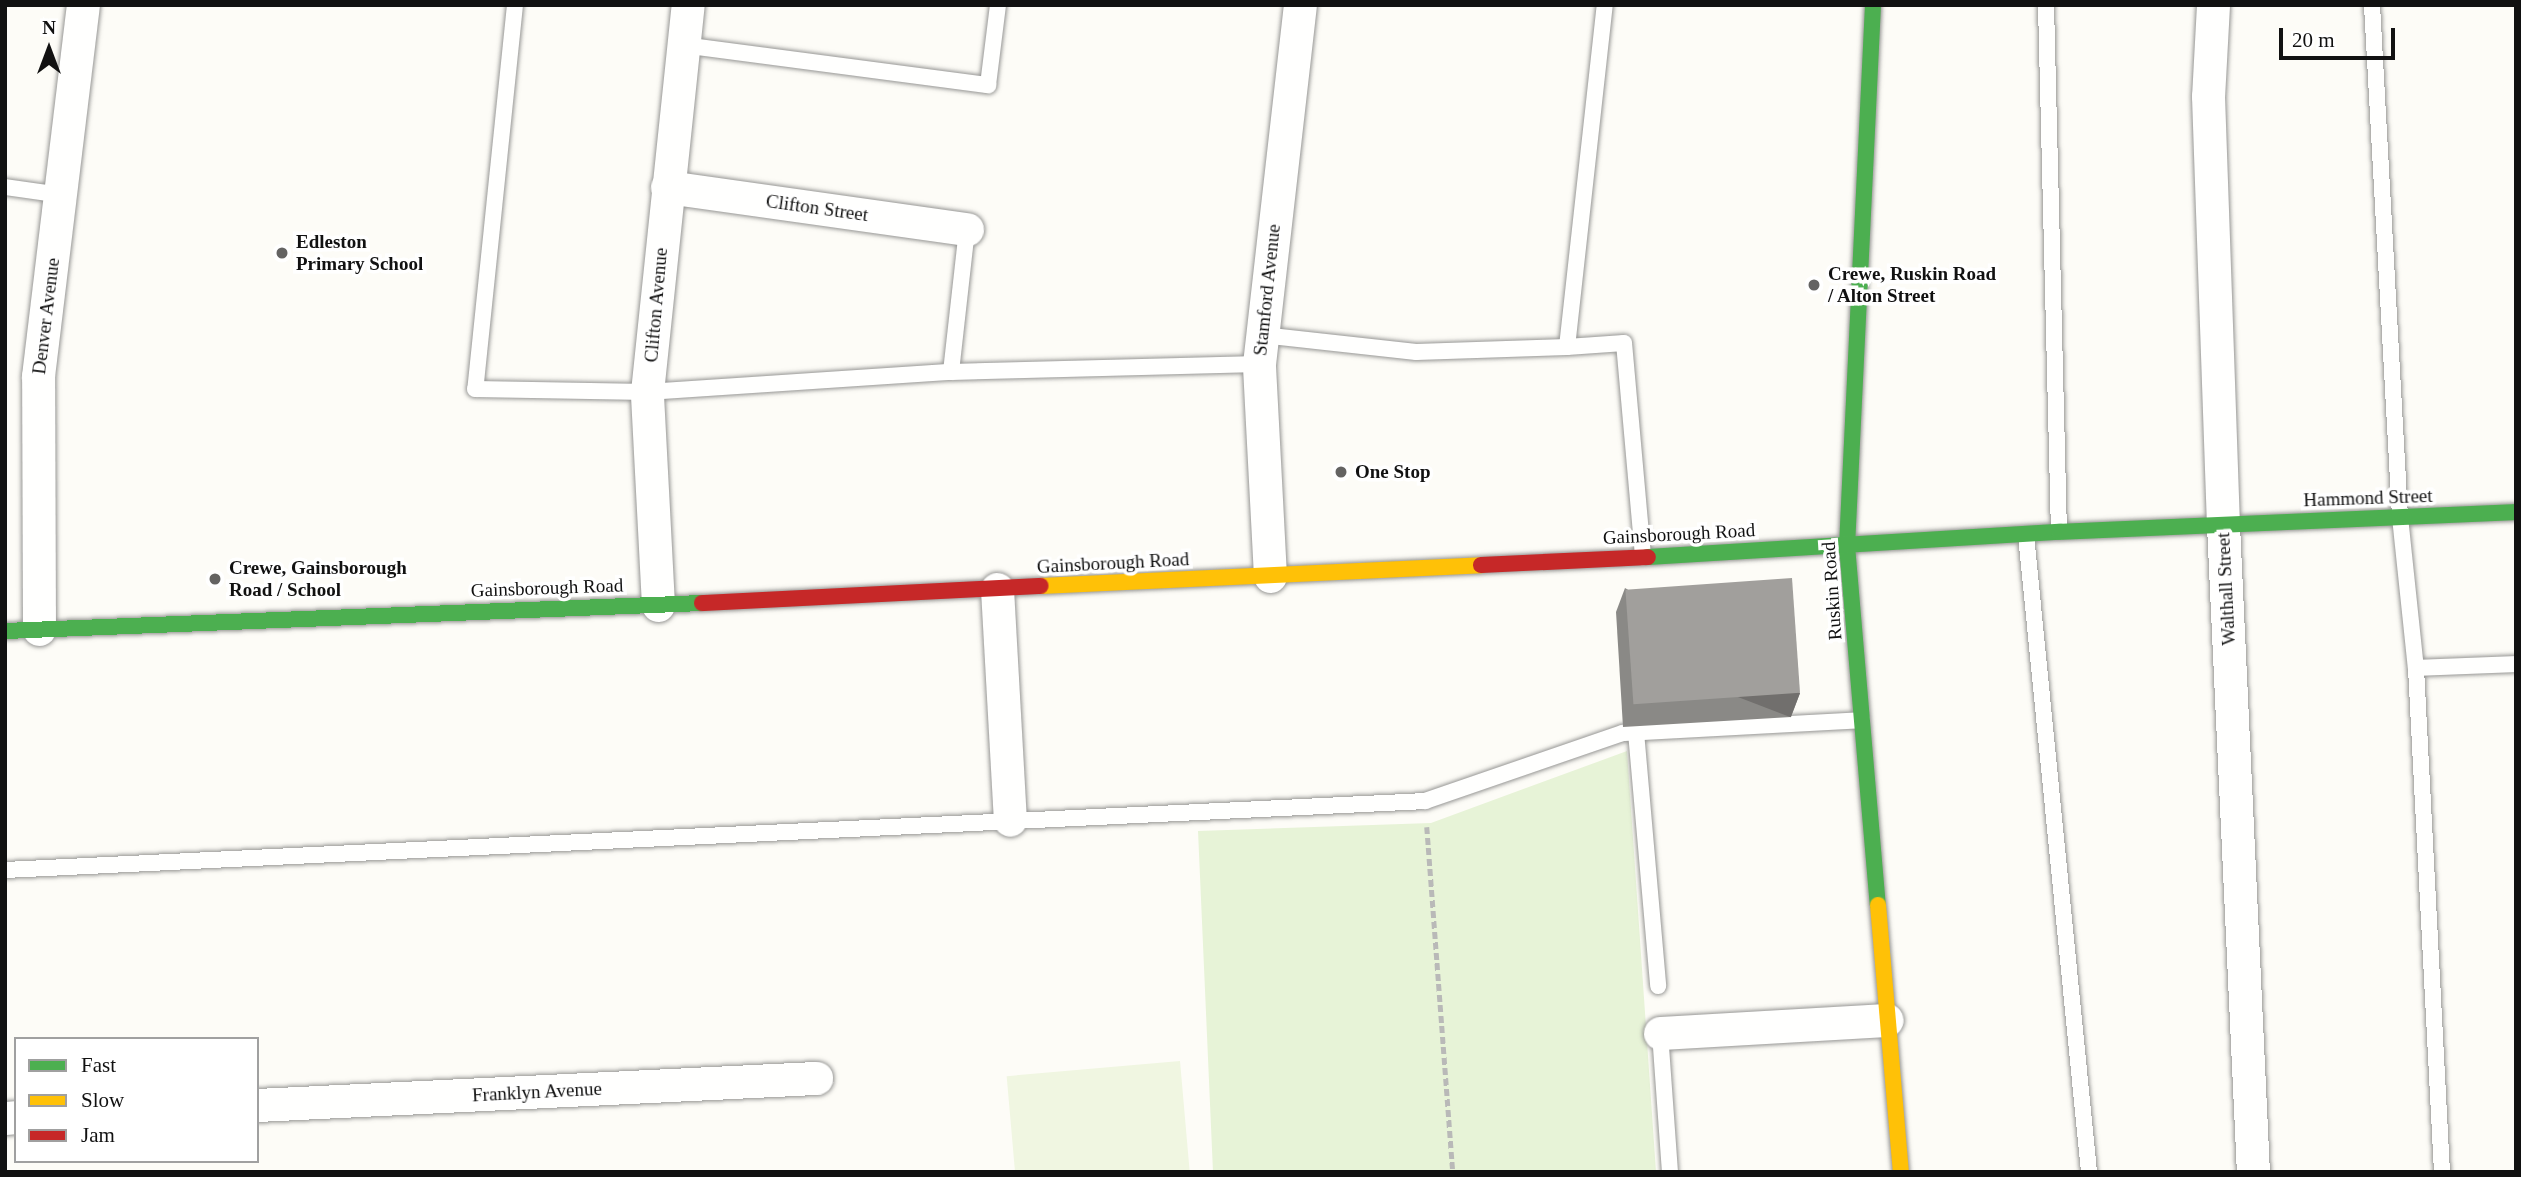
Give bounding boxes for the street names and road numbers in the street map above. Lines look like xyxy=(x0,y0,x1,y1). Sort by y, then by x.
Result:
street label: Clifton Street xyxy=(764,190,870,226)
street label: Stamford Avenue xyxy=(1249,223,1285,357)
street label: Clifton Avenue xyxy=(640,246,672,364)
street label: Denver Avenue xyxy=(27,256,65,376)
street label: Hammond Street xyxy=(2303,484,2433,512)
street label: Gainsborough Road xyxy=(1602,519,1756,549)
street label: Walthall Street xyxy=(2212,532,2240,646)
street label: Ruskin Road xyxy=(1817,541,1847,641)
street label: Gainsborough Road xyxy=(1036,548,1190,578)
street label: Gainsborough Road xyxy=(470,574,624,602)
street label: Franklyn Avenue xyxy=(471,1077,603,1107)

